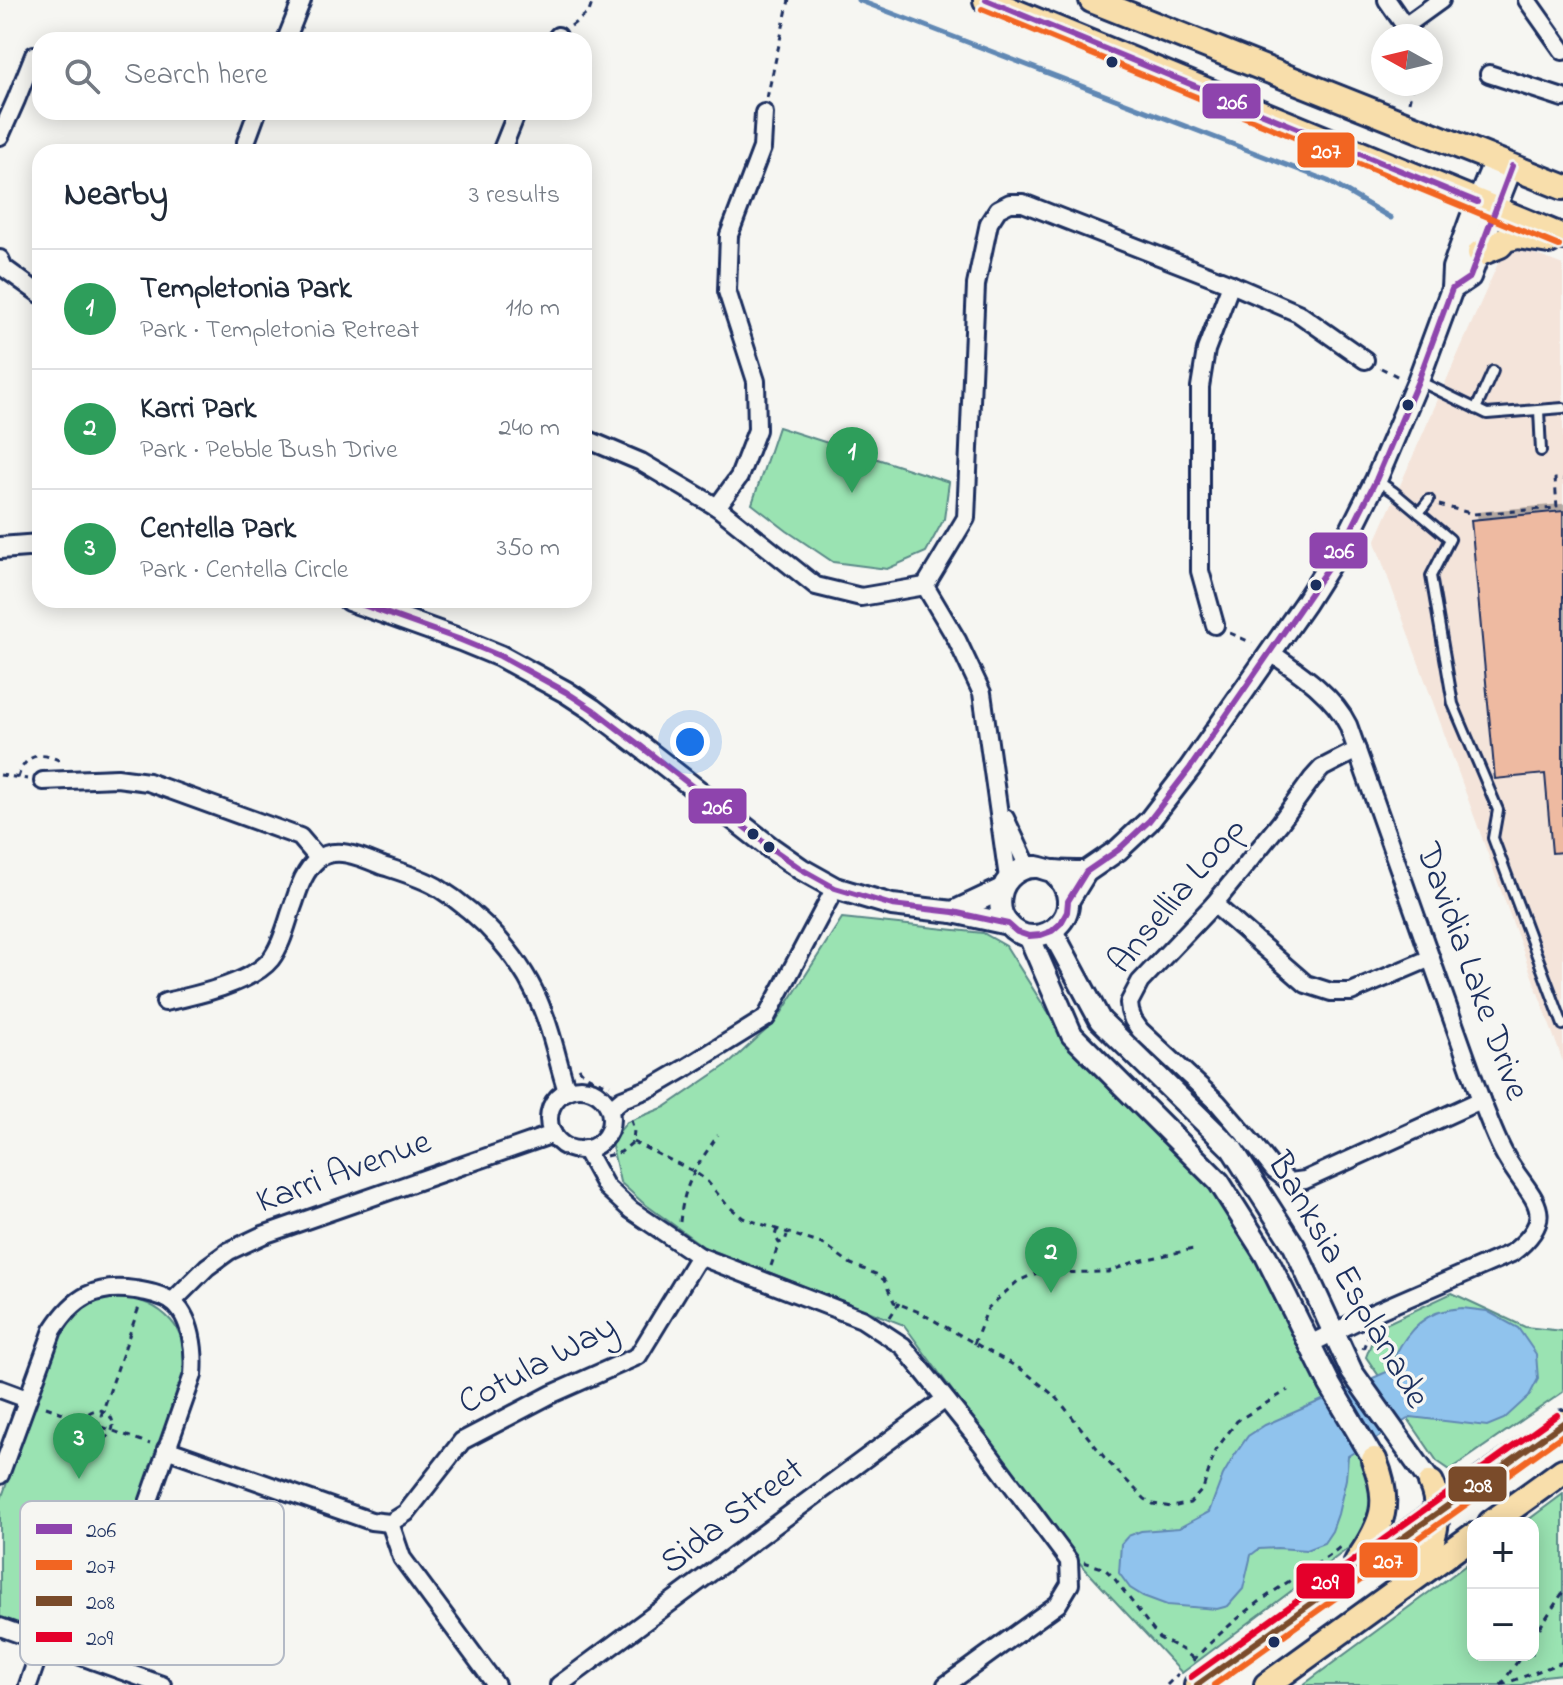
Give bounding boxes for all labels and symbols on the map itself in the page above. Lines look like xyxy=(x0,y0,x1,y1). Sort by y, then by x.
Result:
north arrow xyxy=(1371,24,1443,96)
unlabelled marker xyxy=(1104,54,1120,70)
line badge: 206 xyxy=(1201,82,1262,120)
text: 206 xyxy=(1216,88,1247,120)
line badge: 207 xyxy=(1296,131,1356,169)
text: 207 xyxy=(1310,137,1342,169)
unlabelled marker xyxy=(1400,397,1416,413)
pin: 1 xyxy=(826,427,878,493)
line badge: 206 xyxy=(1308,531,1369,570)
text: 206 xyxy=(1323,537,1354,569)
unlabelled marker xyxy=(1308,577,1324,593)
your location xyxy=(670,722,710,762)
line badge: 206 xyxy=(687,787,748,825)
text: 206 xyxy=(701,793,732,825)
street label: Ansellia Loop xyxy=(1096,806,1260,986)
unlabelled marker xyxy=(745,826,761,842)
street label: Davidia Lake Drive xyxy=(1400,835,1542,1109)
unlabelled marker xyxy=(761,839,777,855)
street label: Karri Avenue xyxy=(249,1117,440,1229)
street label: Banksia Esplanade xyxy=(1252,1142,1442,1420)
pin: 2 xyxy=(1025,1227,1077,1293)
street label: Cotula Way xyxy=(449,1302,627,1430)
pin: 3 xyxy=(53,1413,105,1479)
street label: Sida Street xyxy=(650,1445,816,1589)
line badge: 208 xyxy=(1447,1465,1508,1503)
text: 208 xyxy=(1463,1471,1493,1503)
legend xyxy=(20,1501,284,1665)
text: 206 xyxy=(86,1516,116,1548)
line badge: 207 xyxy=(1358,1541,1419,1579)
text: 207 xyxy=(1372,1547,1404,1579)
text: 207 xyxy=(86,1552,116,1584)
line badge: 209 xyxy=(1295,1562,1356,1600)
text: 209 xyxy=(1310,1568,1339,1600)
text: 208 xyxy=(86,1588,115,1620)
text: 209 xyxy=(86,1624,113,1656)
unlabelled marker xyxy=(1266,1634,1282,1650)

